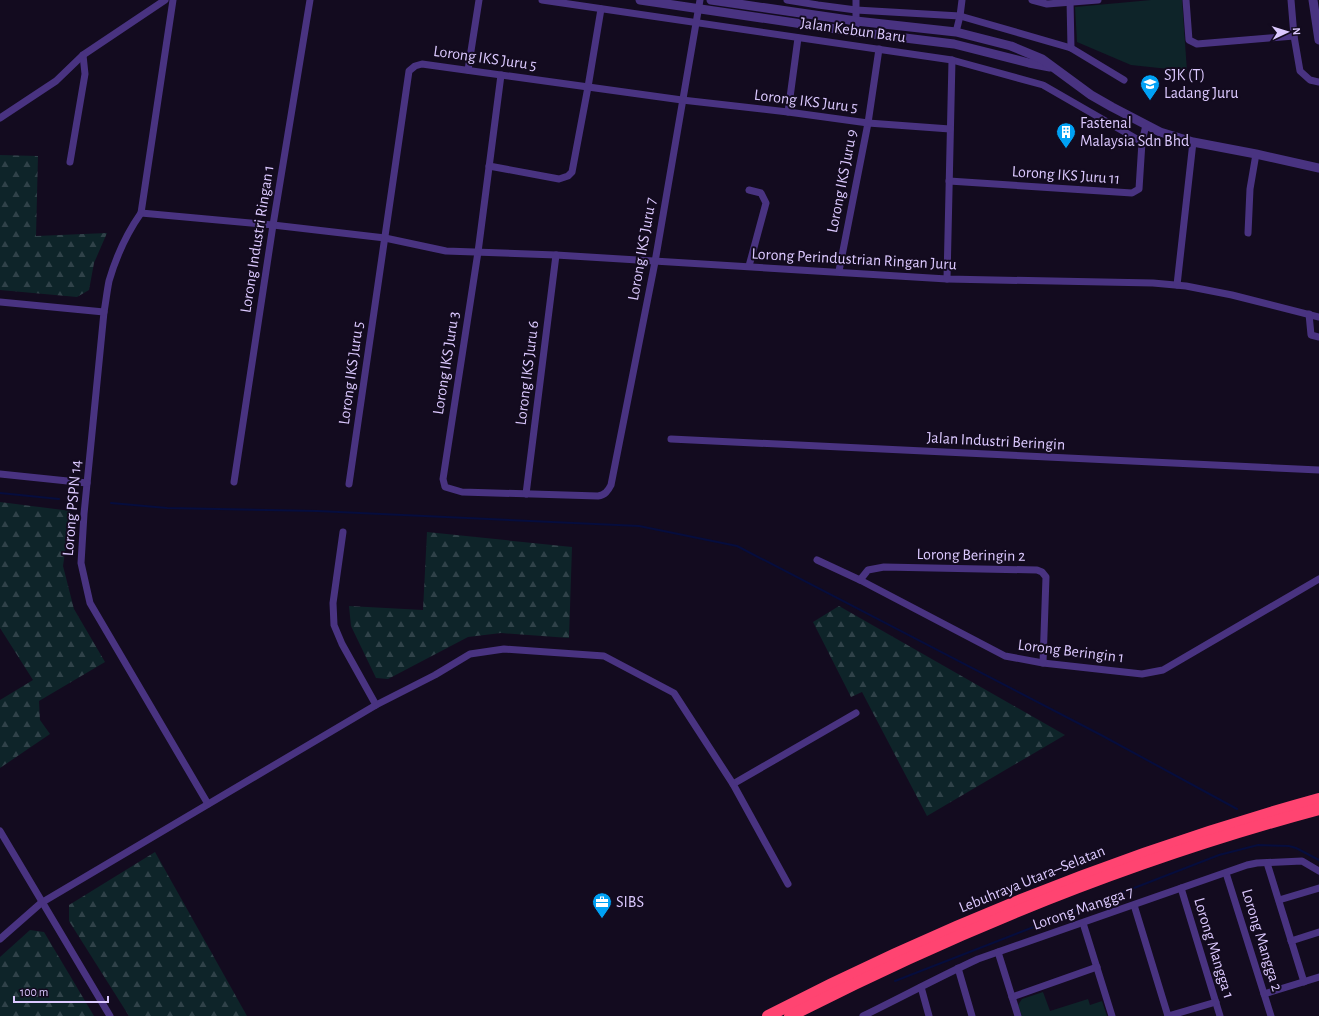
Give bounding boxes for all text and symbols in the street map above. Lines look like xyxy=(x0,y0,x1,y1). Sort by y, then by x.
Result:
north arrow xyxy=(1267,12,1307,52)
street label: Jalan Kebun Baru xyxy=(799,15,907,45)
text: N xyxy=(1291,27,1302,36)
street label: Lorong IKS Juru 5 xyxy=(432,43,538,73)
place label: SJK (T) Ladang Juru xyxy=(1164,67,1238,101)
school or university icon: SJK (T) Ladang Juru xyxy=(1139,73,1161,101)
street label: Lorong IKS Juru 5 xyxy=(753,87,859,115)
place label: Fastenal Malaysia Sdn Bhd xyxy=(1080,115,1189,150)
building icon: Fastenal Malaysia Sdn Bhd xyxy=(1055,121,1077,149)
street label: Lorong IKS Juru 9 xyxy=(824,128,860,234)
street label: Lorong IKS Juru 11 xyxy=(1011,163,1121,187)
street label: Lorong Industri Ringan 1 xyxy=(237,164,277,314)
street label: Lorong IKS Juru 7 xyxy=(625,196,659,302)
street label: Lorong Perindustrian Ringan Juru xyxy=(751,246,957,272)
street label: Lorong IKS Juru 3 xyxy=(430,310,462,416)
street label: Lorong IKS Juru 5 xyxy=(336,320,366,426)
street label: Lorong IKS Juru 6 xyxy=(513,320,541,426)
street label: Jalan Industri Beringin xyxy=(926,429,1066,453)
street label: Lorong PSPN 14 xyxy=(60,459,84,557)
street label: Lorong Beringin 2 xyxy=(917,546,1025,564)
street label: Lorong Beringin 1 xyxy=(1017,637,1125,665)
street label: Lebuhraya Utara–Selatan xyxy=(957,842,1108,917)
street label: Lorong Mangga 7 xyxy=(1030,883,1136,933)
street label: Lorong Mangga 2 xyxy=(1239,887,1285,993)
office icon: SIBS xyxy=(591,891,613,919)
place label: SIBS xyxy=(616,894,644,910)
street label: Lorong Mangga 1 xyxy=(1191,896,1237,1000)
scale bar xyxy=(14,978,108,1004)
text: 100 m xyxy=(20,986,48,998)

